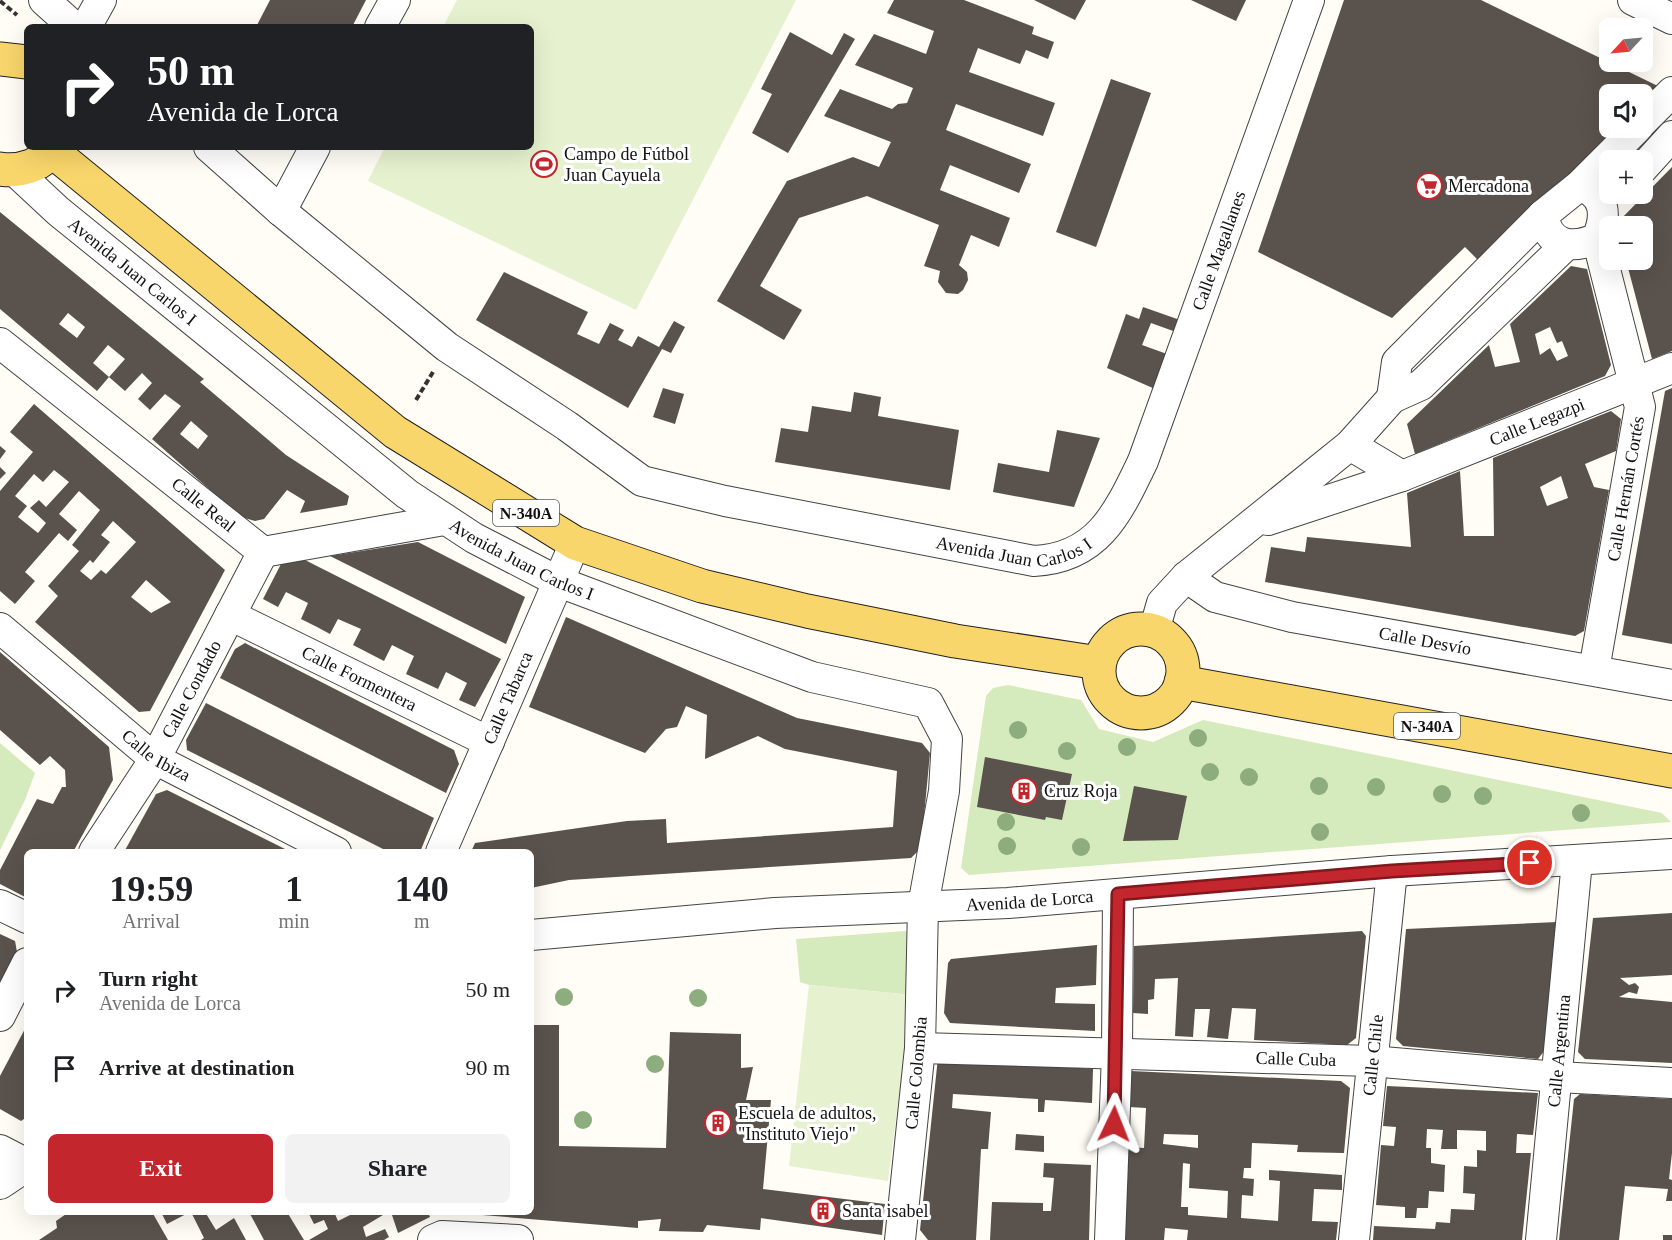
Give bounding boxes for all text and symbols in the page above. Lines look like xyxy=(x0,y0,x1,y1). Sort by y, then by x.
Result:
north arrow xyxy=(1599,18,1653,72)
map controls xyxy=(1599,18,1653,270)
icon: right xyxy=(48,48,126,126)
text: 50 m xyxy=(147,48,235,94)
button: sound xyxy=(1599,84,1653,138)
text: Avenida de Lorca xyxy=(147,97,338,127)
place label: Campo de Fútbol Juan Cayuela xyxy=(564,144,689,185)
sports icon: Campo de Fútbol Juan Cayuela xyxy=(529,149,559,179)
button: + xyxy=(1599,150,1653,204)
supermarket icon: Mercadona xyxy=(1414,171,1444,201)
place label: Mercadona xyxy=(1448,176,1529,196)
street label: Calle Magallanes xyxy=(1188,188,1249,313)
street label: Avenida Juan Carlos I xyxy=(64,213,201,329)
button: − xyxy=(1599,216,1653,270)
street label: Calle Legazpi xyxy=(1487,394,1587,450)
street label: Calle Hernán Cortés xyxy=(1603,415,1648,563)
street label: Calle Real xyxy=(168,473,239,536)
road number: N-340A xyxy=(493,500,559,526)
street label: Avenida Juan Carlos I xyxy=(446,515,596,604)
street label: Avenida Juan Carlos I xyxy=(935,532,1096,571)
street label: Calle Desvío xyxy=(1377,623,1473,659)
street label: Calle Condado xyxy=(158,637,225,741)
street label: Calle Formentera xyxy=(299,642,420,715)
street label: Calle Tabarca xyxy=(479,648,537,747)
road number: N-340A xyxy=(1394,713,1460,739)
street label: Calle Ibiza xyxy=(118,725,194,785)
building icon: Cruz Roja xyxy=(1009,776,1039,806)
place label: Cruz Roja xyxy=(1044,781,1118,801)
pin xyxy=(1504,837,1555,888)
icon: arrive xyxy=(1513,846,1546,879)
text: 19:59 xyxy=(109,869,193,909)
text: 1 xyxy=(285,869,303,909)
text: 140 xyxy=(395,869,449,909)
street label: Avenida de Lorca xyxy=(966,886,1094,915)
text: Arrival xyxy=(122,910,180,932)
text: min xyxy=(278,910,310,932)
text: m xyxy=(414,910,430,932)
text: Turn right xyxy=(99,966,198,991)
icon: right xyxy=(48,974,81,1007)
text: 50 m xyxy=(465,977,510,1002)
text: Avenida de Lorca xyxy=(99,992,241,1014)
street label: Calle Argentina xyxy=(1544,994,1574,1108)
street label: Calle Chile xyxy=(1359,1013,1387,1097)
street label: Calle Colombia xyxy=(901,1016,931,1130)
street label: Calle Cuba xyxy=(1255,1048,1336,1070)
icon: arrive xyxy=(48,1052,81,1085)
text: Arrive at destination xyxy=(99,1055,295,1080)
text: 90 m xyxy=(465,1055,510,1080)
position arrow xyxy=(1082,1092,1146,1156)
place label: Escuela de adultos, "Instituto Viejo" xyxy=(738,1103,876,1144)
building icon: Escuela de adultos, "Instituto Viejo" xyxy=(703,1108,733,1138)
button: Exit xyxy=(48,1134,273,1203)
button: Share xyxy=(285,1134,510,1203)
building icon: Santa isabel xyxy=(808,1196,838,1226)
place label: Santa isabel xyxy=(842,1201,928,1221)

